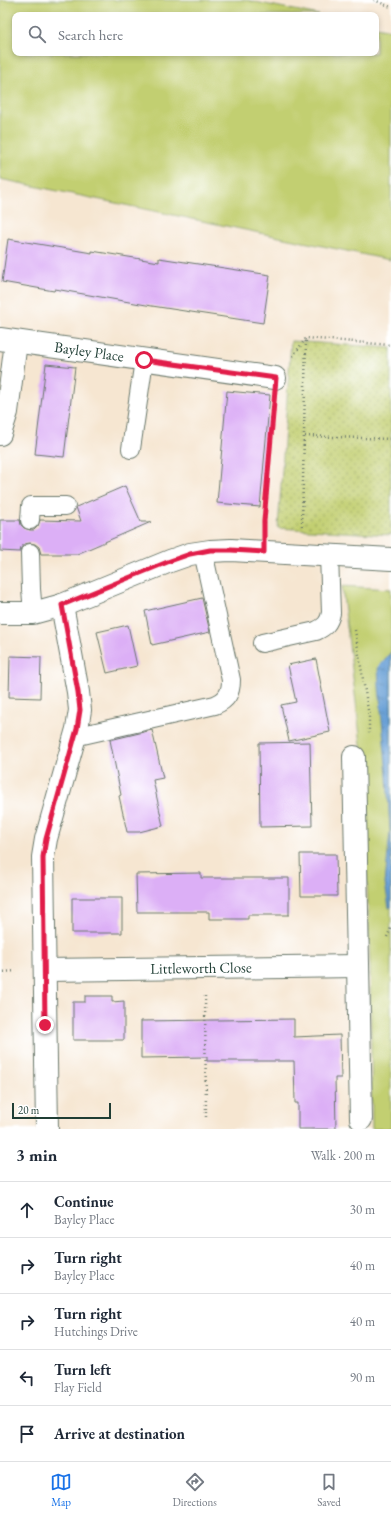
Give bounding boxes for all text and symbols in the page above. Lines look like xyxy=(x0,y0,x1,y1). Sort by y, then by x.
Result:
search box xyxy=(12,12,379,56)
icon: search xyxy=(26,23,48,45)
text: Search here xyxy=(58,25,123,44)
street label: Bayley Place xyxy=(53,337,125,365)
route start xyxy=(135,351,153,369)
street label: Littleworth Close xyxy=(150,957,252,978)
route end xyxy=(36,1016,54,1034)
scale bar xyxy=(12,1101,111,1120)
text: 20 m xyxy=(18,1103,39,1117)
text: 3 min xyxy=(16,1144,57,1166)
text: Walk · 200 m xyxy=(311,1147,375,1164)
text: Continue xyxy=(54,1192,114,1211)
icon: ahead xyxy=(16,1199,38,1221)
text: 30 m xyxy=(350,1201,375,1218)
text: Bayley Place xyxy=(54,1211,114,1228)
text: Turn right xyxy=(54,1248,122,1267)
icon: right xyxy=(16,1255,38,1277)
text: 40 m xyxy=(350,1257,375,1274)
text: Bayley Place xyxy=(54,1267,114,1284)
text: Turn right xyxy=(54,1304,122,1323)
icon: right xyxy=(16,1311,38,1333)
text: 40 m xyxy=(350,1313,375,1330)
text: Hutchings Drive xyxy=(54,1323,138,1340)
text: Turn left xyxy=(54,1360,111,1379)
icon: left xyxy=(16,1367,38,1389)
text: 90 m xyxy=(350,1369,375,1386)
text: Flay Field xyxy=(54,1379,102,1396)
icon: arrive xyxy=(16,1423,38,1445)
text: Arrive at destination xyxy=(54,1424,185,1443)
tab: Map xyxy=(50,1471,72,1509)
tab: Directions xyxy=(173,1471,217,1509)
tab: Saved xyxy=(317,1471,341,1509)

